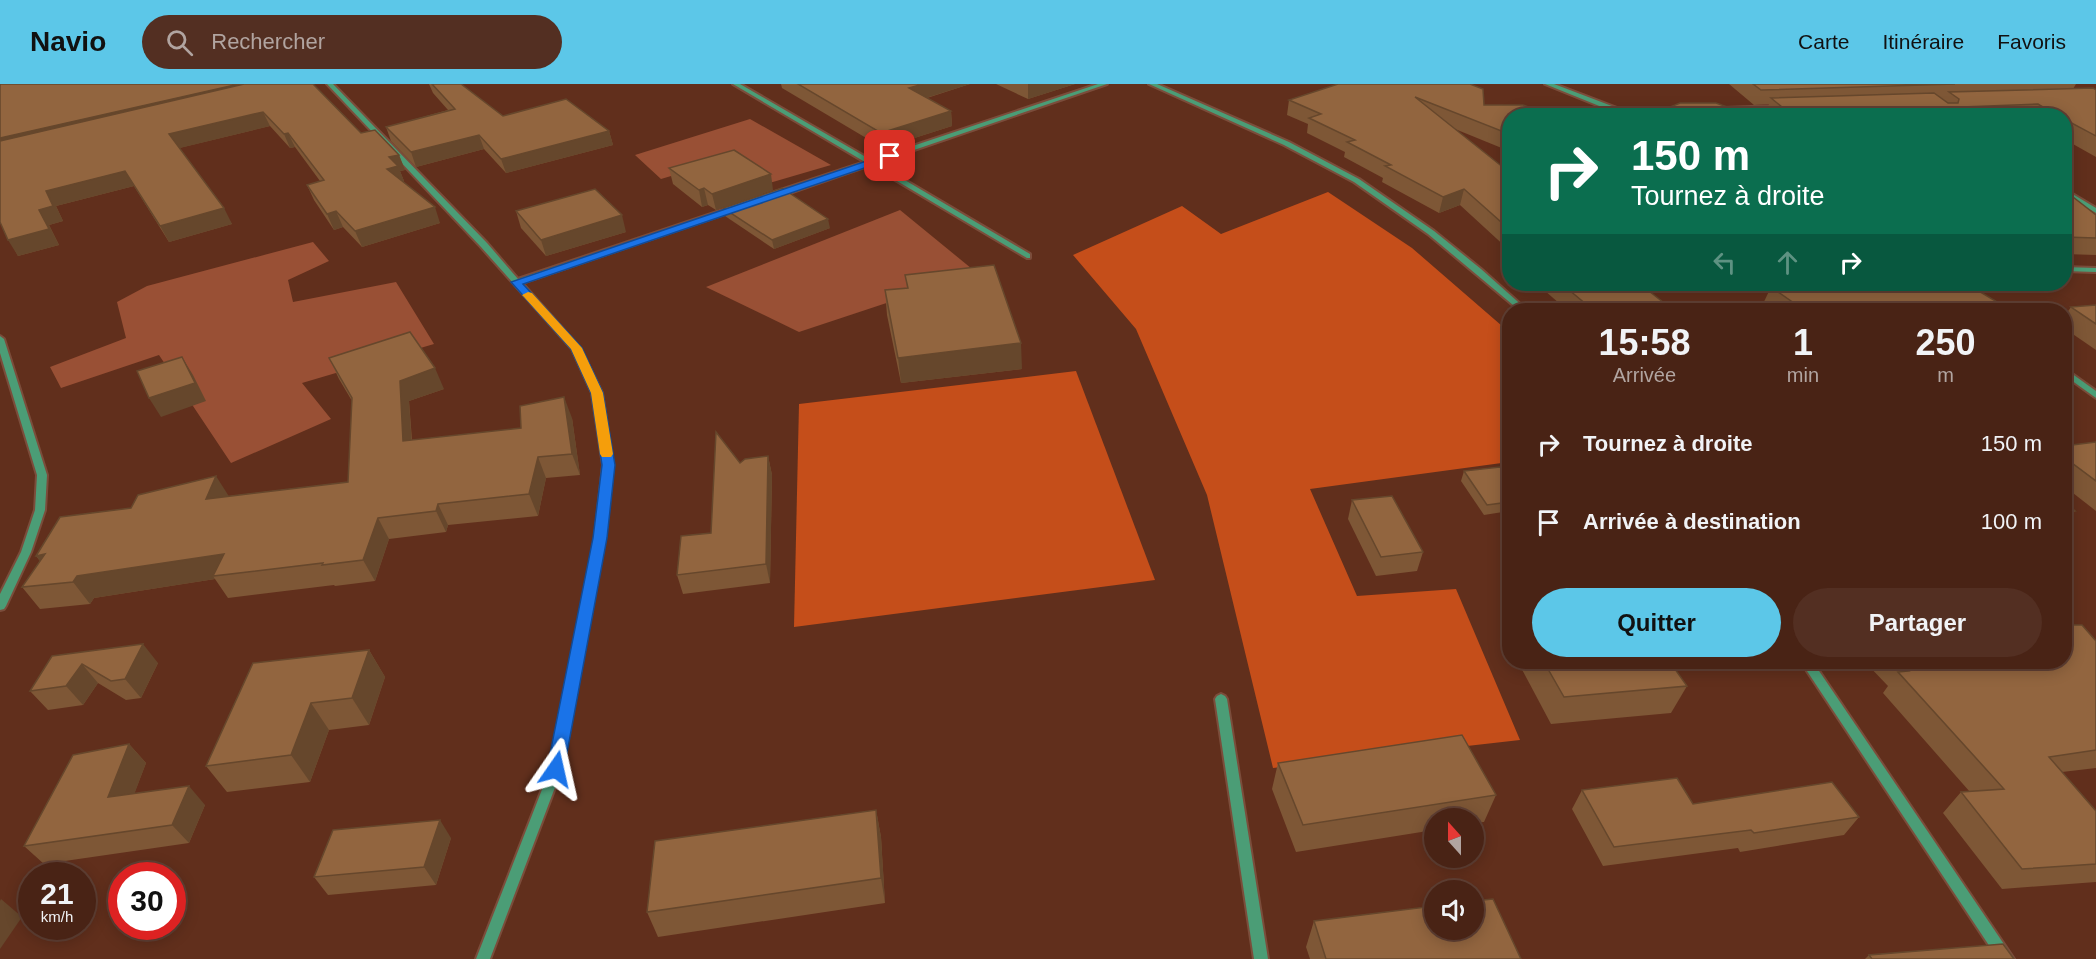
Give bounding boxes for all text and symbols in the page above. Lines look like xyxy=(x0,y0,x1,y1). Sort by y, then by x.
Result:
search box xyxy=(142,15,562,69)
text: Navio xyxy=(30,26,106,57)
icon: search xyxy=(163,26,196,59)
text: Rechercher xyxy=(211,29,325,54)
text: Carte xyxy=(1798,30,1849,53)
text: Itinéraire xyxy=(1882,30,1964,53)
text: Favoris xyxy=(1997,30,2066,53)
pin xyxy=(864,130,915,181)
icon: right xyxy=(1532,132,1610,210)
text: 150 m xyxy=(1631,132,1750,179)
icon: arrive xyxy=(873,139,906,172)
text: Tournez à droite xyxy=(1631,181,1825,211)
icon: left xyxy=(1708,246,1741,279)
icon: ahead xyxy=(1771,246,1804,279)
icon: right xyxy=(1834,246,1867,279)
text: 15:58 xyxy=(1598,322,1690,363)
text: 1 xyxy=(1793,322,1813,363)
text: 250 xyxy=(1915,322,1976,363)
text: Arrivée xyxy=(1613,364,1676,386)
text: min xyxy=(1787,364,1819,386)
text: m xyxy=(1937,364,1954,386)
icon: right xyxy=(1532,428,1565,461)
text: Tournez à droite xyxy=(1583,431,1753,456)
text: 150 m xyxy=(1981,431,2042,456)
icon: arrive xyxy=(1532,506,1565,539)
text: Arrivée à destination xyxy=(1583,509,1801,534)
text: 100 m xyxy=(1981,509,2042,534)
button: Quitter xyxy=(1532,588,1781,657)
button: Partager xyxy=(1793,588,2042,657)
position arrow xyxy=(524,737,588,801)
north arrow xyxy=(1424,808,1484,868)
map controls xyxy=(1424,808,1484,940)
speed limit sign: 30 xyxy=(108,862,186,940)
text: 21 xyxy=(40,877,74,910)
button: sound xyxy=(1424,880,1484,940)
text: km/h xyxy=(41,908,73,925)

